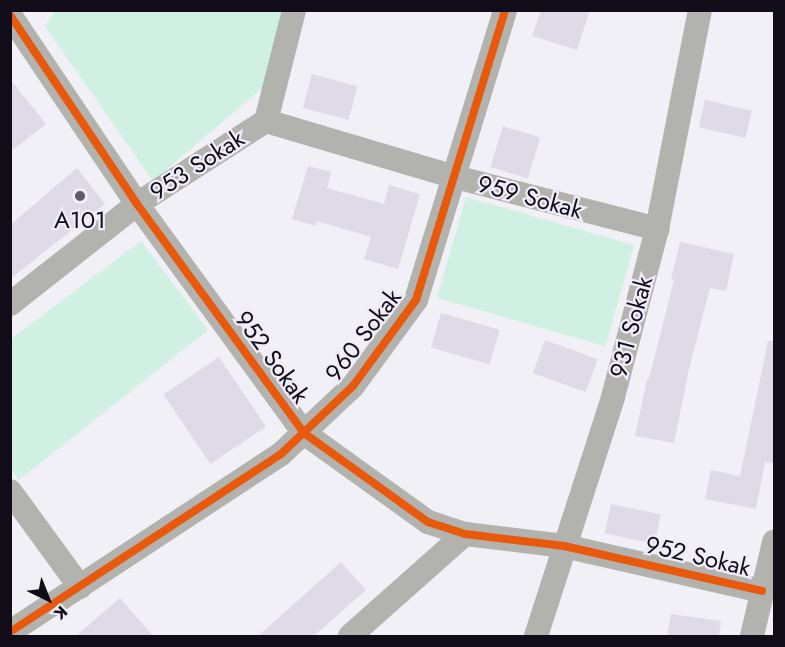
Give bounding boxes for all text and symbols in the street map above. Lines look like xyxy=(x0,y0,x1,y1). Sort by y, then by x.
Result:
street label: 953 Sokak xyxy=(144,124,250,206)
street label: 959 Sokak xyxy=(474,169,586,225)
marker: A101 xyxy=(73,189,87,203)
place label: A101 xyxy=(54,206,106,234)
street label: 931 Sokak xyxy=(604,273,658,381)
street label: 960 Sokak xyxy=(319,283,407,387)
street label: 952 Sokak xyxy=(229,305,315,409)
street label: 952 Sokak xyxy=(643,530,753,582)
north arrow xyxy=(18,569,78,629)
text: K xyxy=(49,600,73,625)

